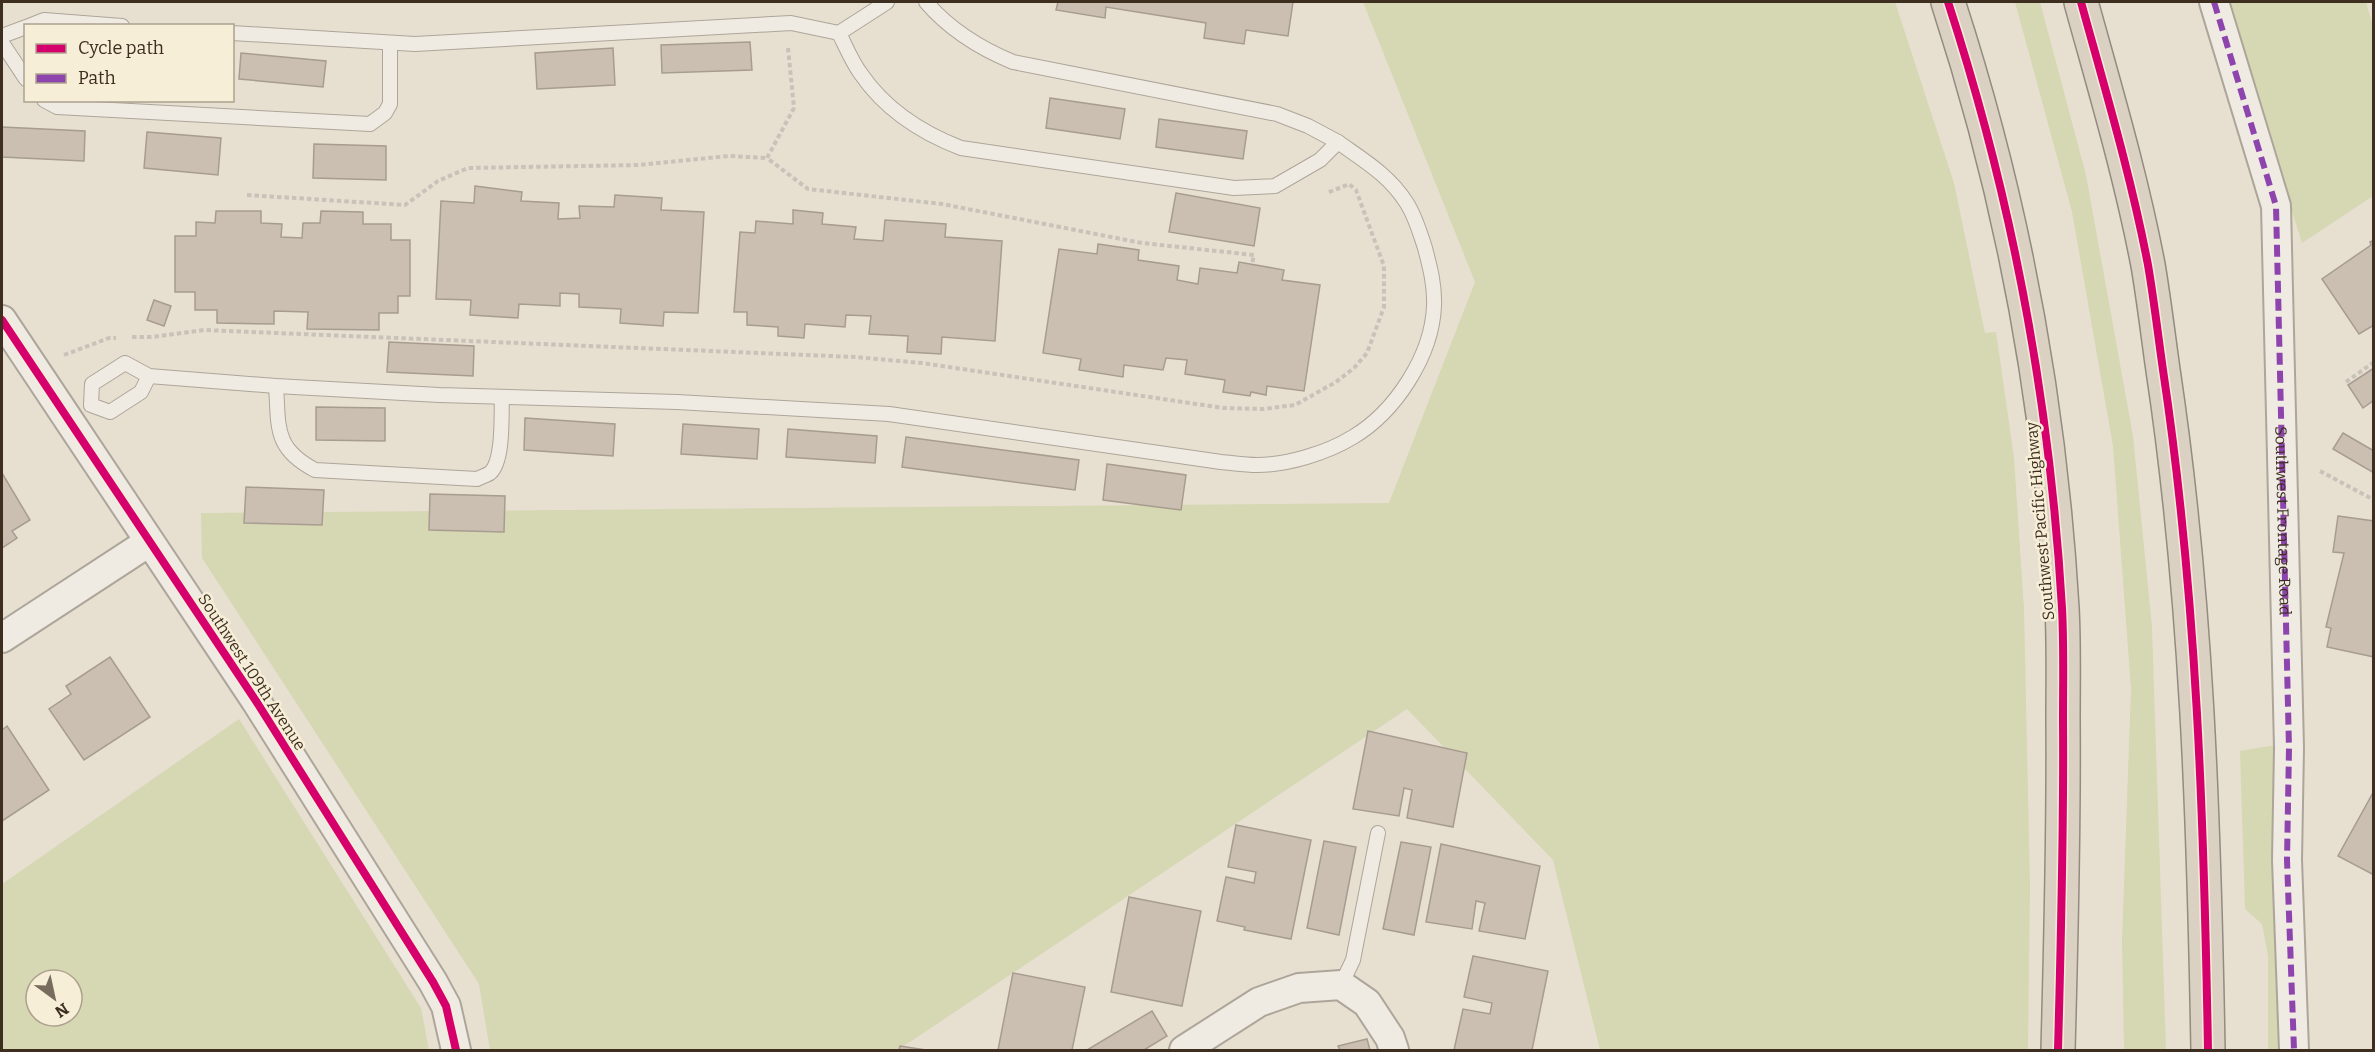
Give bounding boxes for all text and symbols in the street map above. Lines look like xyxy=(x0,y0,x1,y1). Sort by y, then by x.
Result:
legend xyxy=(24,24,234,102)
text: Cycle path xyxy=(78,37,164,59)
text: Path xyxy=(78,67,116,89)
street label: Southwest Pacific Highway xyxy=(2022,420,2058,621)
street label: Southwest Frontage Road xyxy=(2272,426,2295,616)
street label: Southwest 109th Avenue xyxy=(194,590,310,754)
north arrow xyxy=(24,968,84,1028)
text: N xyxy=(52,999,72,1021)

